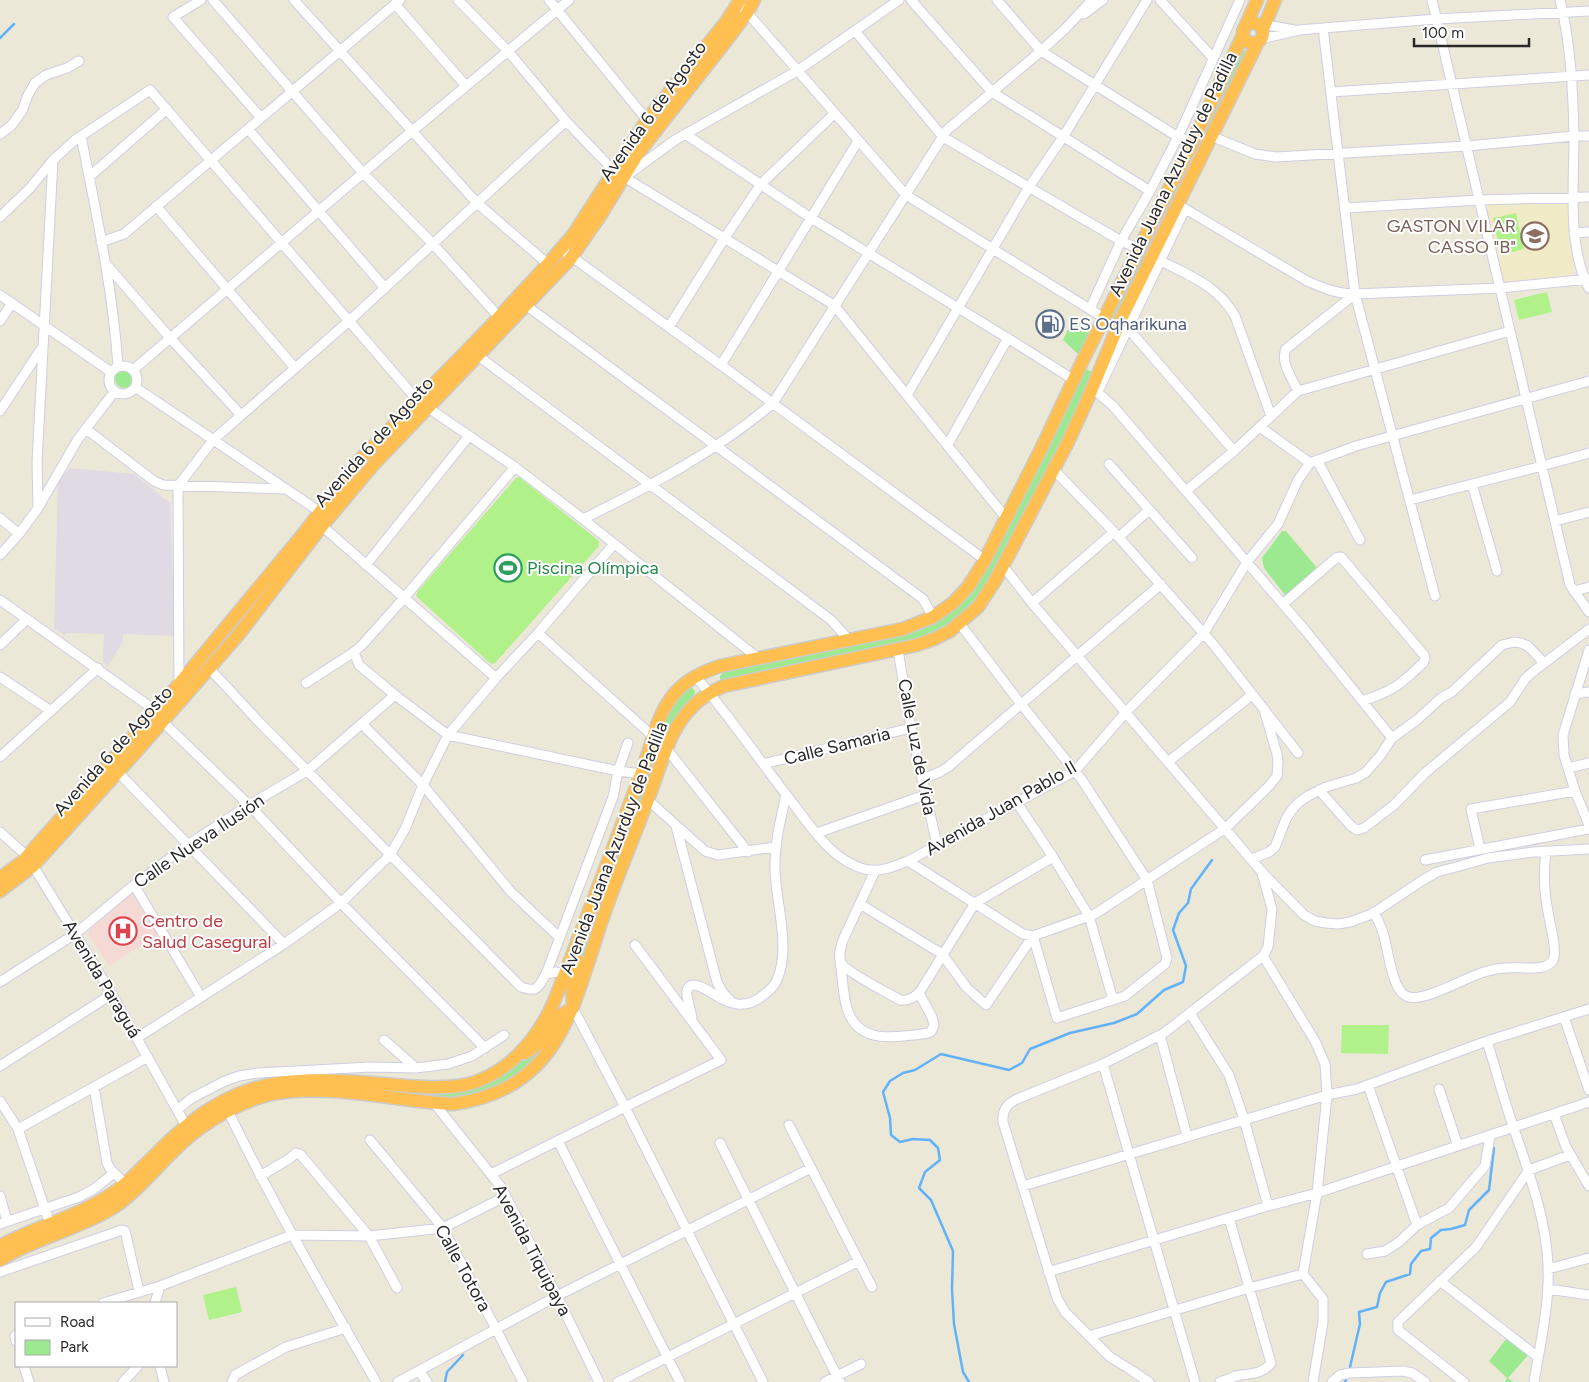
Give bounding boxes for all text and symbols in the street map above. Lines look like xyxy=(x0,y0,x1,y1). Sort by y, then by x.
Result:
scale bar xyxy=(1414,15,1529,47)
text: 100 m xyxy=(1422,24,1464,42)
street label: Avenida 6 de Agosto xyxy=(595,37,711,185)
street label: Avenida Juana Azurduy de Padilla xyxy=(1104,48,1242,300)
place label: GASTON VILAR CASSO "B" xyxy=(1387,215,1516,258)
school or university icon: GASTON VILAR CASSO "B" xyxy=(1520,221,1550,251)
fuel station icon: ES Oqharikuna xyxy=(1035,309,1065,339)
place label: ES Oqharikuna xyxy=(1069,313,1187,335)
street label: Avenida 6 de Agosto xyxy=(310,372,438,512)
sports icon: Piscina Olímpica xyxy=(493,553,523,583)
place label: Piscina Olímpica xyxy=(527,557,659,579)
street label: Calle Luz de Vida xyxy=(893,677,941,817)
street label: Avenida 6 de Agosto xyxy=(49,681,177,821)
street label: Avenida Juana Azurduy de Padilla xyxy=(555,718,673,978)
street label: Calle Samaria xyxy=(782,722,892,770)
street label: Avenida Juan Pablo II xyxy=(921,756,1081,860)
street label: Calle Nueva Ilusión xyxy=(130,789,268,893)
place label: Centro de Salud Casegural xyxy=(142,910,271,953)
street label: Avenida Paraguá xyxy=(58,916,146,1042)
hospital icon: Centro de Salud Casegural xyxy=(108,916,138,946)
street label: Avenida Tiquipaya xyxy=(488,1180,576,1320)
street label: Calle Totora xyxy=(430,1221,496,1315)
legend xyxy=(15,1302,178,1367)
text: Road xyxy=(60,1313,95,1331)
text: Park xyxy=(60,1338,89,1356)

